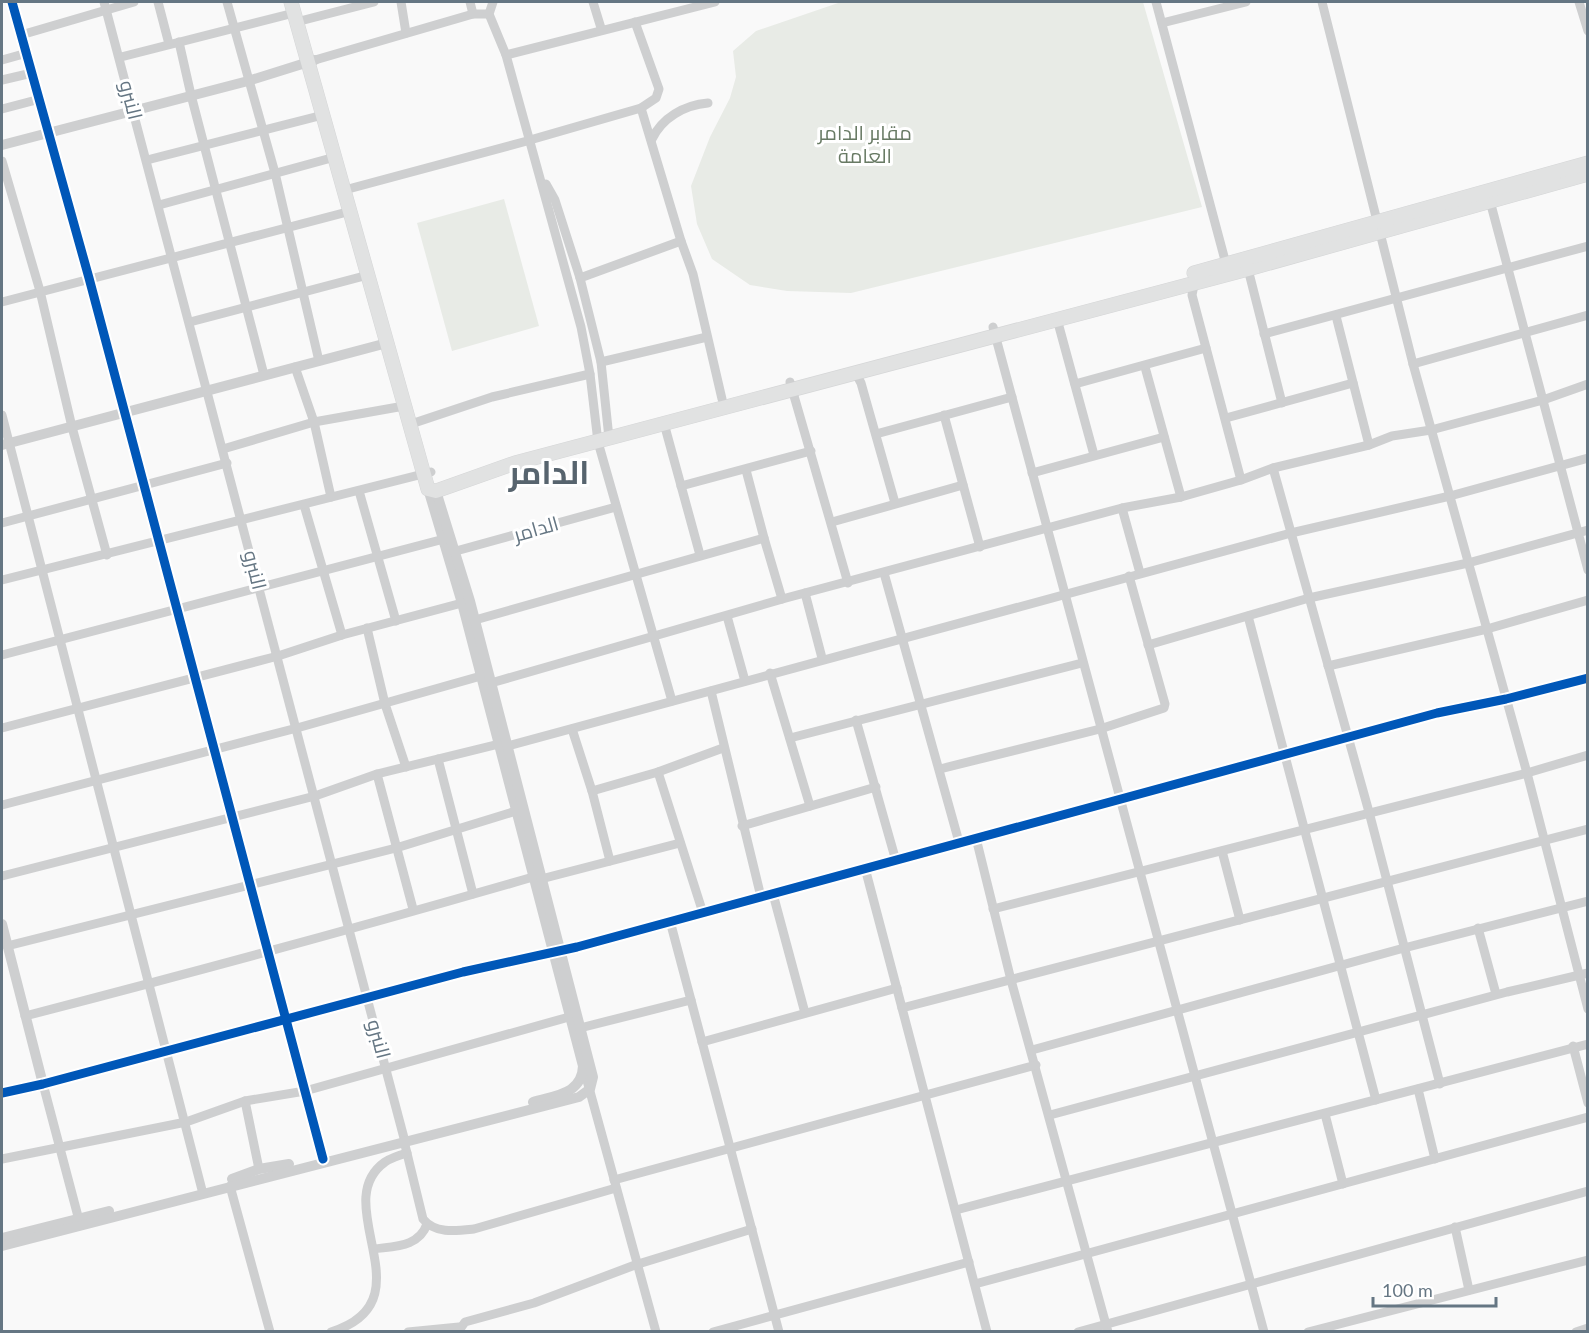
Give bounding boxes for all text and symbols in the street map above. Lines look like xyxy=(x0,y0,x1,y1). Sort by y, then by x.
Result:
street label: النبرو xyxy=(115,78,148,122)
park label: مقابر الدامر العامة xyxy=(817,120,912,167)
district label: الدامر xyxy=(508,452,589,492)
street label: الدامر xyxy=(509,510,561,547)
street label: النبرو xyxy=(239,548,272,592)
street label: النبرو xyxy=(362,1017,397,1061)
scale bar xyxy=(1373,1270,1496,1308)
text: 100 m xyxy=(1382,1279,1433,1301)

